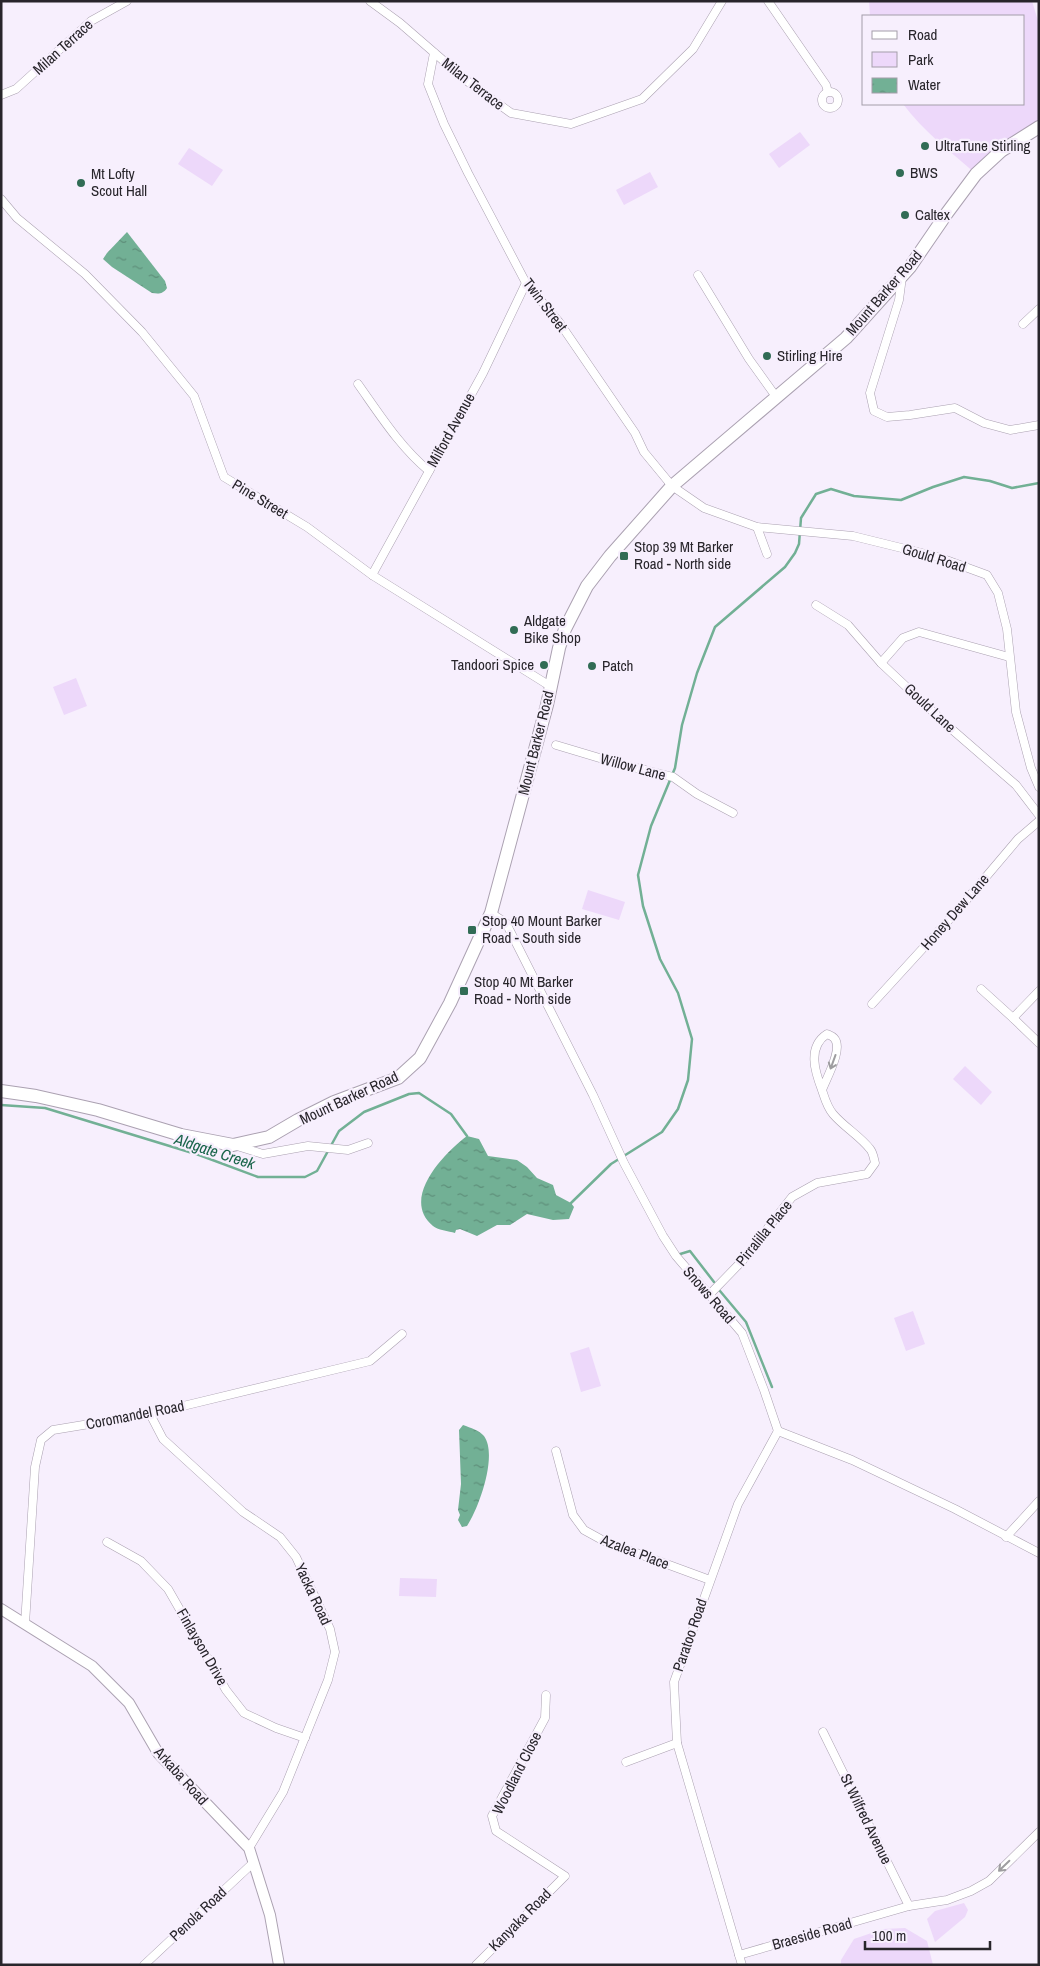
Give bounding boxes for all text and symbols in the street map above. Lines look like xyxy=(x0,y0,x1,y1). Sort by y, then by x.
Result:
street label: Milan Terrace xyxy=(28,14,97,79)
legend xyxy=(862,15,1025,105)
text: Road xyxy=(908,24,937,45)
text: Park xyxy=(908,49,934,70)
street label: Milan Terrace xyxy=(438,52,509,115)
text: Water xyxy=(908,74,940,95)
place label: UltraTune Stirling xyxy=(935,135,1031,156)
marker: UltraTune Stirling xyxy=(919,140,931,152)
place label: BWS xyxy=(910,162,938,183)
place label: Mt Lofty Scout Hall xyxy=(91,163,147,201)
marker: BWS xyxy=(894,167,906,179)
marker: Mt Lofty Scout Hall xyxy=(75,177,87,189)
place label: Caltex xyxy=(915,204,951,225)
marker: Caltex xyxy=(899,209,911,221)
street label: Mount Barker Road xyxy=(841,246,927,340)
street label: Twin Street xyxy=(518,274,573,336)
place label: Stirling Hire xyxy=(777,345,843,366)
marker: Stirling Hire xyxy=(761,350,773,362)
street label: Milford Avenue xyxy=(422,389,480,471)
street label: Pine Street xyxy=(228,474,293,524)
place label: Stop 39 Mt Barker Road - North side xyxy=(634,536,733,574)
street label: Gould Road xyxy=(900,538,969,577)
marker: Stop 39 Mt Barker Road - North side xyxy=(618,550,630,562)
place label: Aldgate Bike Shop xyxy=(523,610,581,648)
marker: Aldgate Bike Shop xyxy=(508,624,520,636)
place label: Tandoori Spice xyxy=(451,654,534,675)
place label: Patch xyxy=(602,655,633,676)
marker: Tandoori Spice xyxy=(538,659,550,671)
marker: Patch xyxy=(586,660,598,672)
street label: Gould Lane xyxy=(900,678,961,737)
street label: Mount Barker Road xyxy=(512,689,559,797)
street label: Willow Lane xyxy=(598,748,668,785)
street label: Honey Dew Lane xyxy=(916,869,994,954)
place label: Stop 40 Mount Barker Road - South side xyxy=(482,910,602,948)
marker: Stop 40 Mount Barker Road - South side xyxy=(466,924,478,936)
place label: Stop 40 Mt Barker Road - North side xyxy=(474,971,573,1009)
marker: Stop 40 Mt Barker Road - North side xyxy=(458,985,470,997)
one-way arrow xyxy=(828,1054,837,1069)
street label: Mount Barker Road xyxy=(296,1065,402,1130)
water label: Aldgate Creek xyxy=(171,1127,258,1174)
street label: Pirralilla Place xyxy=(730,1195,797,1270)
street label: Snows Road xyxy=(679,1261,740,1328)
street label: Coromandel Road xyxy=(84,1395,186,1434)
street label: Azalea Place xyxy=(597,1529,673,1574)
street label: Yacka Road xyxy=(290,1559,337,1628)
street label: Paratoo Road xyxy=(667,1596,712,1674)
street label: Finlayson Drive xyxy=(172,1604,233,1689)
street label: Woodland Close xyxy=(487,1728,546,1818)
street label: Arkaba Road xyxy=(149,1741,213,1809)
street label: St Wilfred Avenue xyxy=(835,1770,897,1868)
one-way arrow xyxy=(998,1860,1010,1872)
street label: Penola Road xyxy=(164,1882,231,1946)
street label: Kanyaka Road xyxy=(484,1884,556,1956)
street label: Braeside Road xyxy=(770,1912,854,1955)
scale bar xyxy=(865,1918,990,1950)
text: 100 m xyxy=(872,1925,906,1946)

